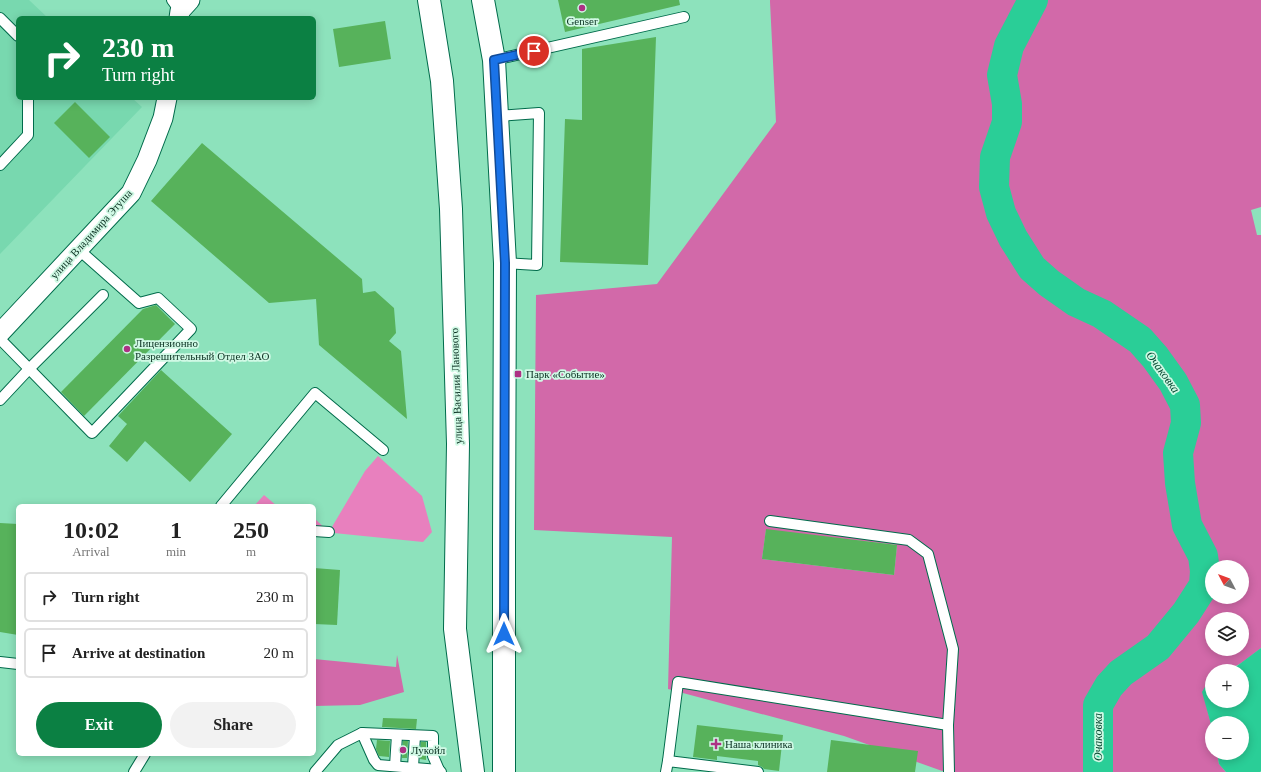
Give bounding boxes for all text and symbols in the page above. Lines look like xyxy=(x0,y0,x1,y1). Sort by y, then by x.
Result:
marker: Genser xyxy=(577,3,587,13)
place label: Genser xyxy=(566,15,598,27)
icon: right xyxy=(36,32,88,84)
text: 230 m xyxy=(102,32,174,63)
pin xyxy=(517,34,551,68)
icon: arrive xyxy=(523,40,545,62)
text: Turn right xyxy=(102,65,175,85)
street label: улица Владимира Этуша xyxy=(48,187,134,281)
street label: улица Василия Ланового xyxy=(448,327,464,444)
place label: Лицензионно Разрешительный Отдел ЗАО xyxy=(135,337,269,362)
marker: Лицензионно Разрешительный Отдел ЗАО xyxy=(122,344,132,354)
water label: Очаковка xyxy=(1143,348,1183,396)
place label: Парк «Событие» xyxy=(526,368,605,380)
marker: Парк «Событие» xyxy=(513,369,523,379)
text: 10:02 xyxy=(63,517,119,543)
text: 1 xyxy=(170,517,182,543)
text: 250 xyxy=(233,517,269,543)
text: Arrival xyxy=(72,544,110,559)
text: min xyxy=(166,544,186,559)
text: m xyxy=(246,544,256,559)
north arrow xyxy=(1205,560,1249,604)
map controls xyxy=(1205,560,1249,760)
icon: right xyxy=(38,586,60,608)
text: Turn right xyxy=(72,589,139,605)
text: 230 m xyxy=(256,589,294,605)
button: layers xyxy=(1205,612,1249,656)
position arrow xyxy=(483,613,525,655)
icon: arrive xyxy=(38,642,60,664)
text: Arrive at destination xyxy=(72,645,205,661)
text: 20 m xyxy=(264,645,294,661)
button: + xyxy=(1205,664,1249,708)
button: Exit xyxy=(36,702,162,748)
button: Share xyxy=(170,702,296,748)
water label: Очаковка xyxy=(1091,713,1105,761)
button: − xyxy=(1205,716,1249,760)
marker: Наша клиника xyxy=(710,738,722,750)
place label: Наша клиника xyxy=(725,738,793,750)
place label: Лукойл xyxy=(411,744,446,756)
marker: Лукойл xyxy=(398,745,408,755)

